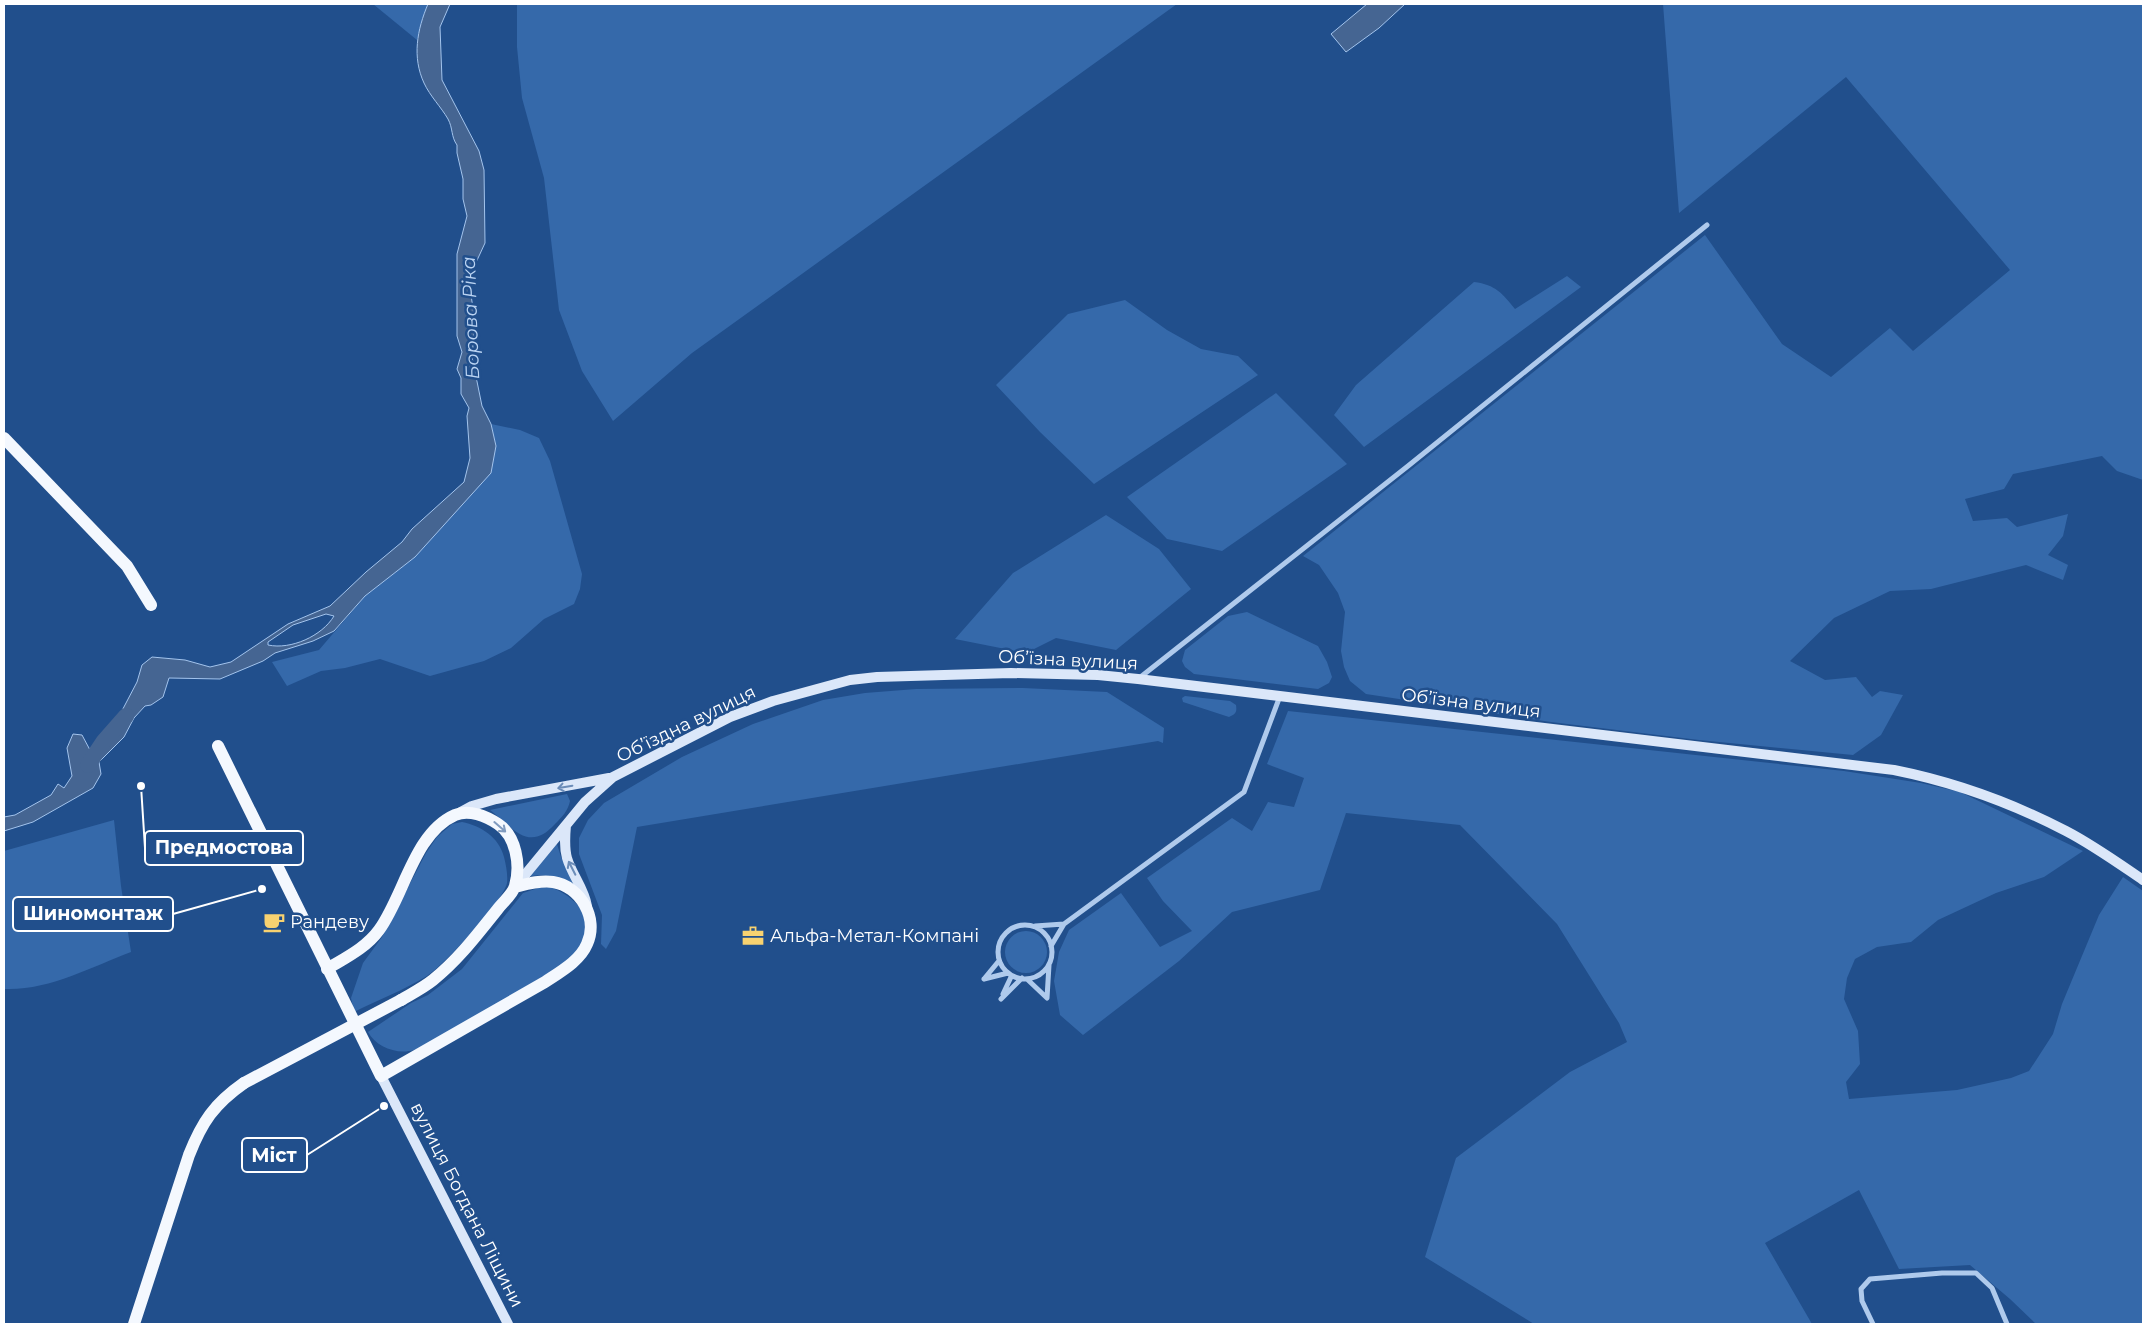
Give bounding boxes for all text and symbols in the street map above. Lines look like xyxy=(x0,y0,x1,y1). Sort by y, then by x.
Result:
water label: Борова Ріка xyxy=(457,256,484,380)
street label: Об’їзна вулиця xyxy=(997,645,1139,675)
street label: Об’їздна вулиця xyxy=(613,681,759,767)
street label: Об’їзна вулиця xyxy=(1400,684,1542,722)
one-way arrow xyxy=(557,783,573,793)
one-way arrow xyxy=(494,821,507,833)
callout: Предмостова xyxy=(145,831,303,865)
text: Предмостова xyxy=(155,836,293,859)
one-way arrow xyxy=(567,861,576,876)
callout: Шиномонтаж xyxy=(13,897,173,931)
text: Шиномонтаж xyxy=(23,902,164,925)
cafe icon: Рандеву xyxy=(261,909,287,935)
place label: Рандеву xyxy=(290,911,369,933)
office icon: Альфа-Метал-Компані xyxy=(740,923,766,949)
place label: Альфа-Метал-Компані xyxy=(770,925,979,947)
street label: вулиця Богдана Ліщини xyxy=(406,1099,528,1311)
callout: Міст xyxy=(242,1138,307,1172)
text: Міст xyxy=(251,1144,298,1167)

